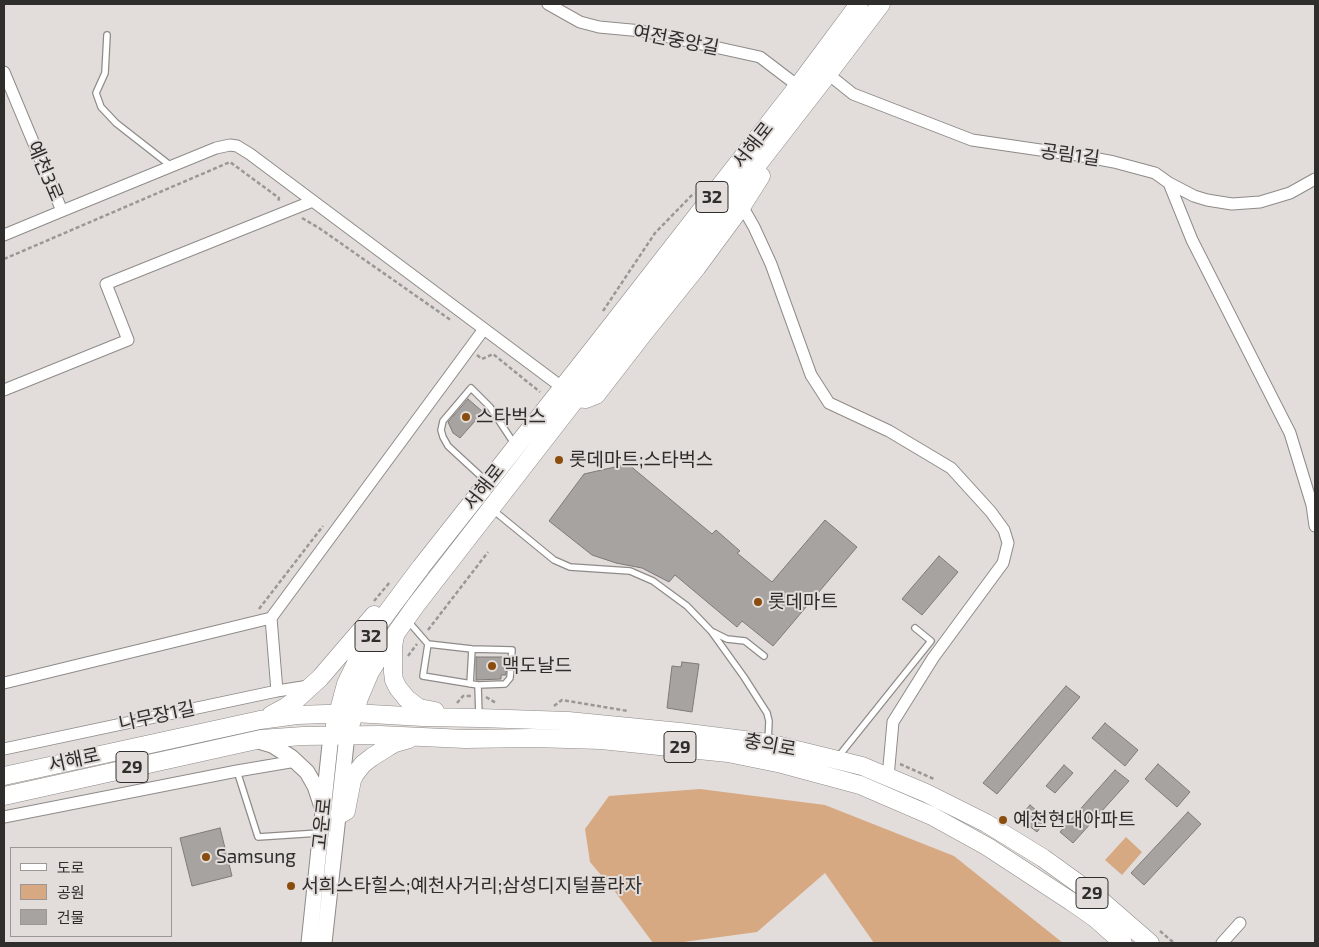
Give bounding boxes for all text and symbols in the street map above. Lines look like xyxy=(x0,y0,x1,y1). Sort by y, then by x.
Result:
street label: 여전중앙길 xyxy=(631,20,721,60)
street label: 서해로 xyxy=(728,117,778,173)
street label: 예천3로 xyxy=(22,138,68,204)
street label: 공림1길 xyxy=(1039,140,1101,170)
road number: 32 xyxy=(696,182,728,212)
place label: 스타벅스 xyxy=(476,406,546,428)
marker: 스타벅스 xyxy=(460,411,472,423)
place label: 롯데마트;스타벅스 xyxy=(569,449,713,471)
marker: 롯데마트;스타벅스 xyxy=(553,454,565,466)
street label: 서해로 xyxy=(459,459,509,515)
place label: 롯데마트 xyxy=(768,591,838,613)
marker: 롯데마트 xyxy=(752,596,764,608)
road number: 32 xyxy=(355,620,387,652)
place label: 맥도날드 xyxy=(502,655,572,677)
marker: 맥도날드 xyxy=(486,660,498,672)
street label: 나무장1길 xyxy=(117,697,197,735)
street label: 충의로 xyxy=(742,729,798,761)
road number: 29 xyxy=(664,732,696,762)
street label: 서해로 xyxy=(46,743,102,777)
road number: 29 xyxy=(116,752,148,782)
street label: 고운로 xyxy=(308,797,336,851)
place label: 예천현대아파트 xyxy=(1013,809,1135,831)
marker: 예천현대아파트 xyxy=(997,814,1009,826)
place label: Samsung xyxy=(216,846,296,868)
legend xyxy=(10,847,172,937)
marker: Samsung xyxy=(200,851,212,863)
text: 도로 xyxy=(57,858,85,876)
place label: 서희스타힐스;예천사거리;삼성디지털플라자 xyxy=(301,875,642,897)
road number: 29 xyxy=(1076,878,1108,908)
marker: 서희스타힐스;예천사거리;삼성디지털플라자 xyxy=(285,880,297,892)
text: 공원 xyxy=(57,883,85,901)
text: 건물 xyxy=(57,908,85,926)

